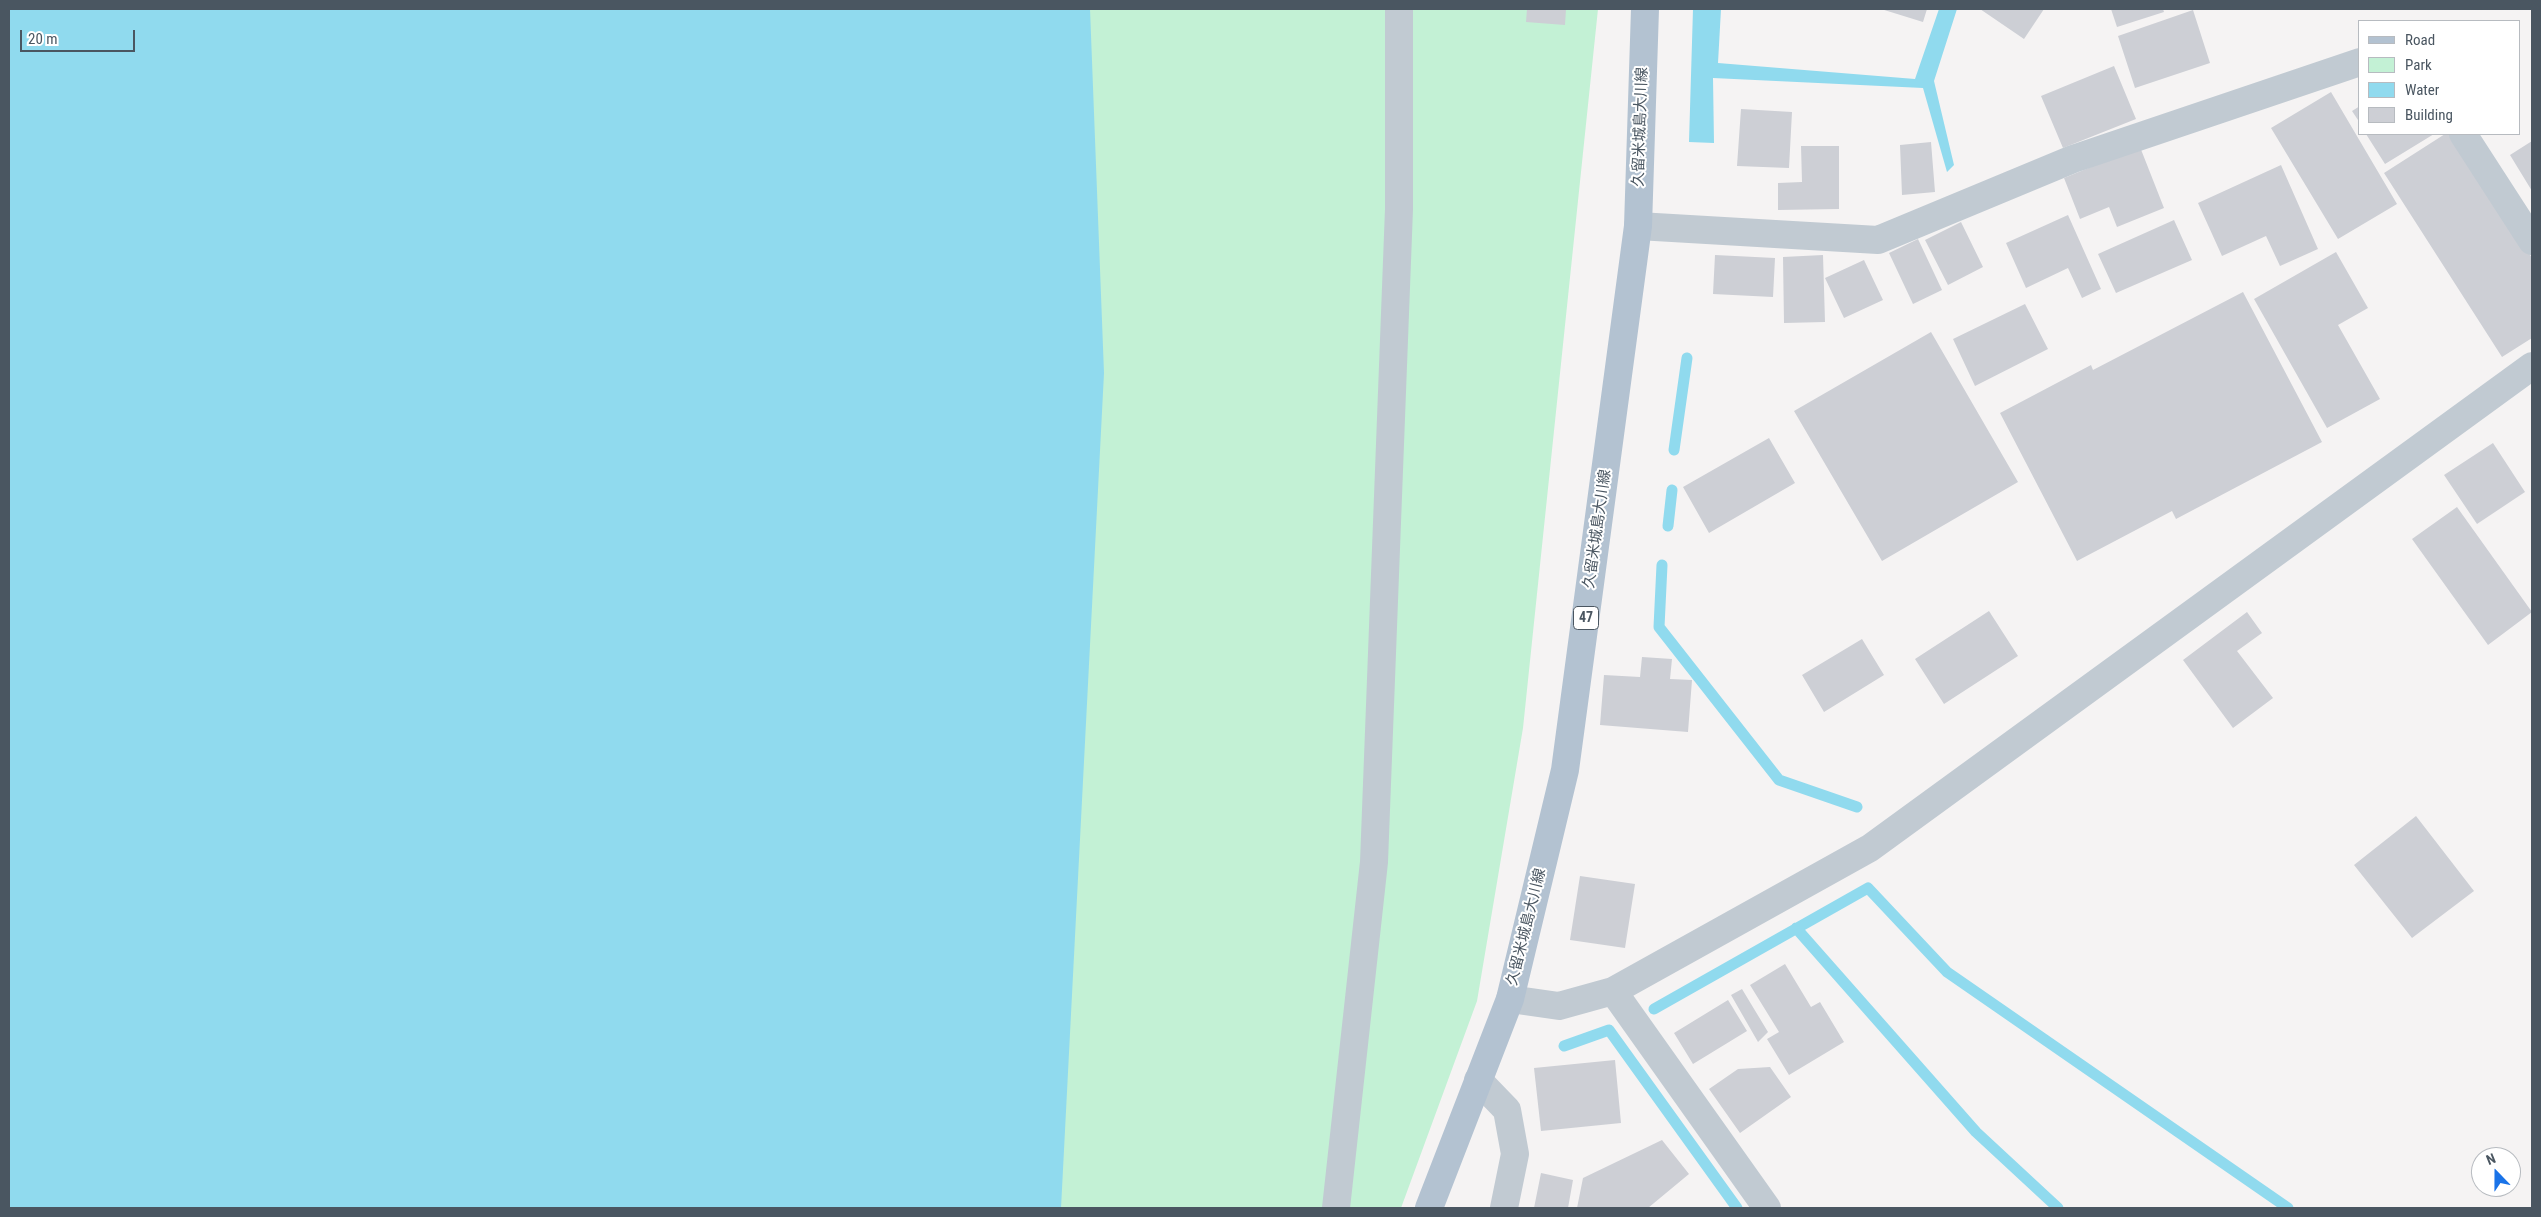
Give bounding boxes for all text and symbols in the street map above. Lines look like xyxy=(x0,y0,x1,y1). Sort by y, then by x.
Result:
scale bar xyxy=(22,20,138,52)
legend xyxy=(2358,20,2521,135)
text: 20 m xyxy=(28,30,58,48)
text: Road xyxy=(2405,31,2435,49)
text: Park xyxy=(2405,56,2432,74)
street label: 久留米城島大川線 xyxy=(1630,67,1652,187)
text: Water xyxy=(2405,81,2439,99)
text: Building xyxy=(2405,106,2453,124)
street label: 久留米城島大川線 xyxy=(1581,468,1615,590)
road number: 47 xyxy=(1574,606,1598,630)
street label: 久留米城島大川線 xyxy=(1504,867,1550,987)
north arrow xyxy=(2471,1147,2521,1197)
text: N xyxy=(2484,1150,2498,1168)

